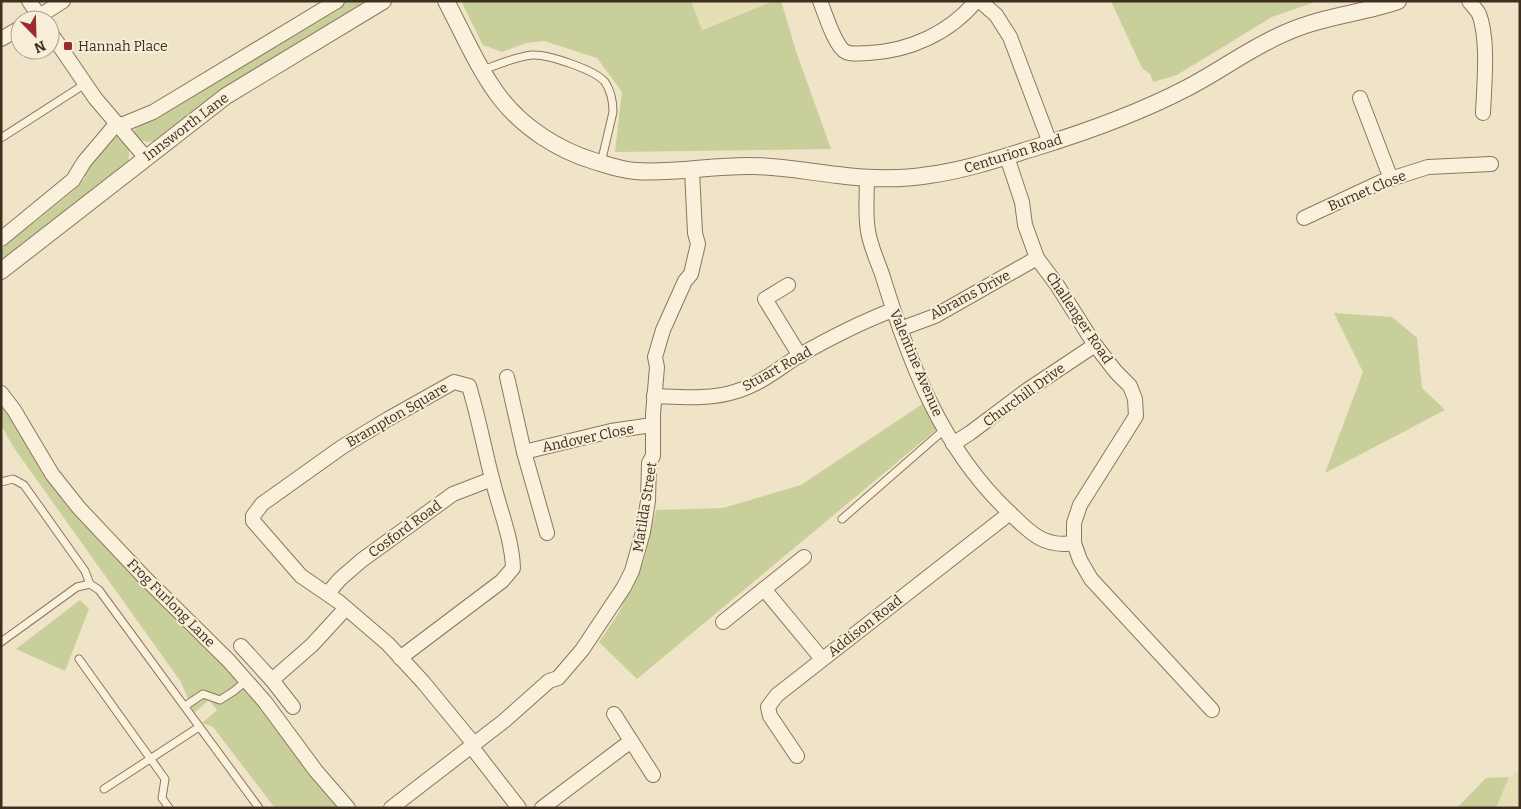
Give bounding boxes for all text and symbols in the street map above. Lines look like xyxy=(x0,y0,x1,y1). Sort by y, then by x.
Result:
north arrow xyxy=(10,10,60,60)
text: N xyxy=(31,37,48,57)
place label: Hannah Place xyxy=(78,38,168,55)
marker: Hannah Place xyxy=(62,40,74,52)
street label: Innsworth Lane xyxy=(140,89,232,165)
street label: Centurion Road xyxy=(962,131,1064,177)
street label: Burnet Close xyxy=(1326,167,1408,215)
street label: Abrams Drive xyxy=(927,267,1013,323)
street label: Challenger Road xyxy=(1042,269,1116,367)
street label: Valentine Avenue xyxy=(886,307,946,419)
street label: Stuart Road xyxy=(739,343,815,395)
street label: Churchill Drive xyxy=(980,360,1068,430)
street label: Brampton Square xyxy=(343,379,451,451)
street label: Andover Close xyxy=(541,420,635,456)
street label: Matilda Street xyxy=(629,461,661,553)
street label: Cosford Road xyxy=(365,497,445,561)
street label: Frog Furlong Lane xyxy=(123,555,219,651)
street label: Addison Road xyxy=(824,592,906,660)

